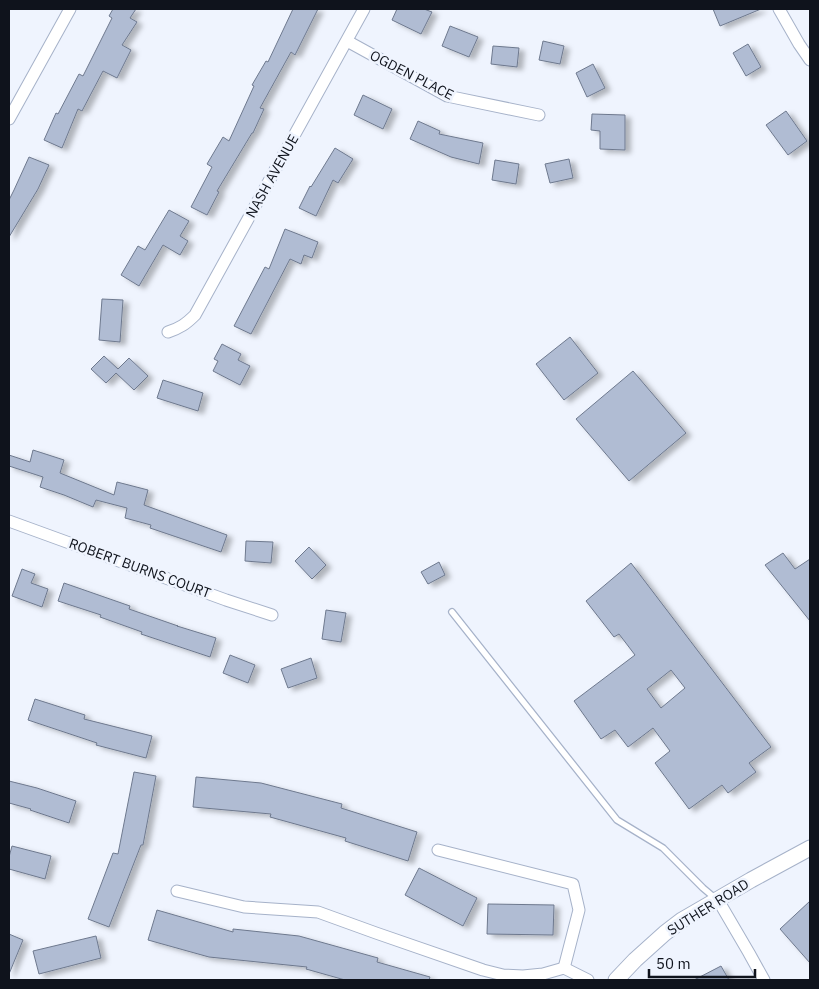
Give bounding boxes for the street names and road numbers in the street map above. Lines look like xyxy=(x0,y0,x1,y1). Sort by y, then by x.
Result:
street label: OGDEN PLACE xyxy=(367,46,457,104)
street label: NASH AVENUE xyxy=(242,131,302,221)
street label: ROBERT BURNS COURT xyxy=(67,534,213,602)
street label: SUTHER ROAD xyxy=(664,875,752,939)

